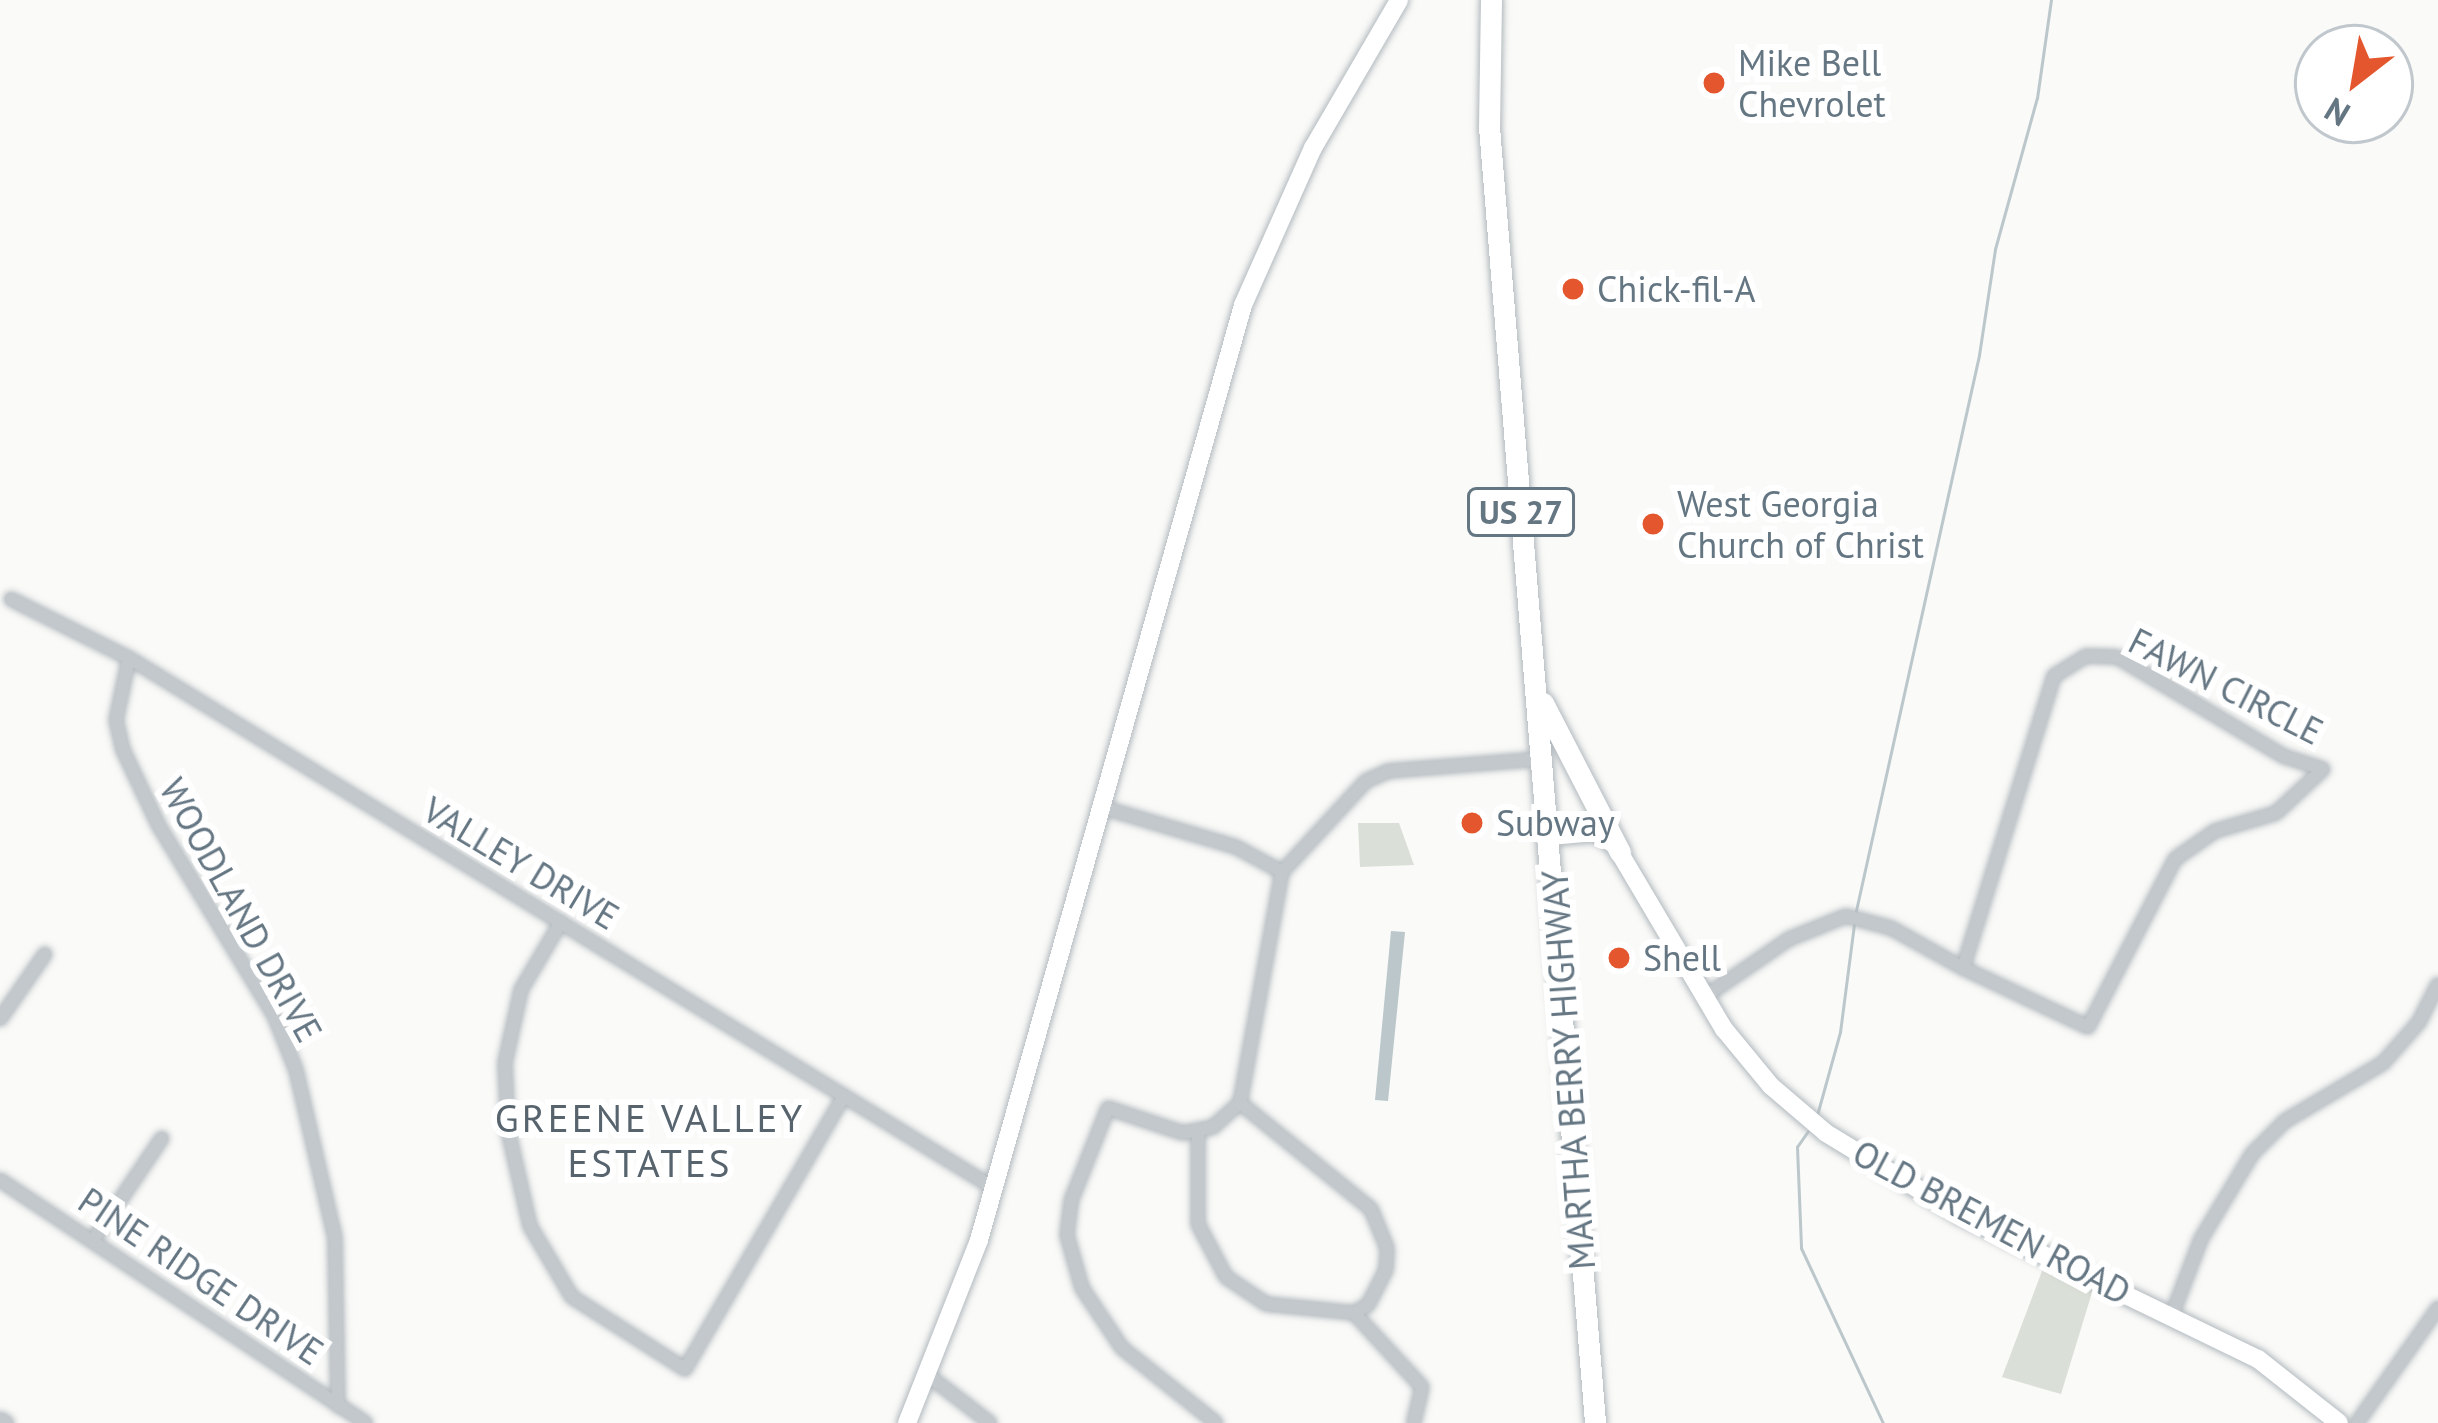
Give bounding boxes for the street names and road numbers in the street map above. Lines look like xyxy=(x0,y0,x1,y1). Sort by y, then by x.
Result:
road number: US 27 xyxy=(1467,485,1575,539)
street label: FAWN CIRCLE xyxy=(2122,619,2330,753)
street label: WOODLAND DRIVE xyxy=(151,771,331,1049)
street label: VALLEY DRIVE xyxy=(415,787,627,939)
street label: MARTHA BERRY HIGHWAY xyxy=(1532,868,1604,1272)
street label: OLD BREMEN ROAD xyxy=(1846,1131,2138,1313)
street label: PINE RIDGE DRIVE xyxy=(71,1178,331,1374)

